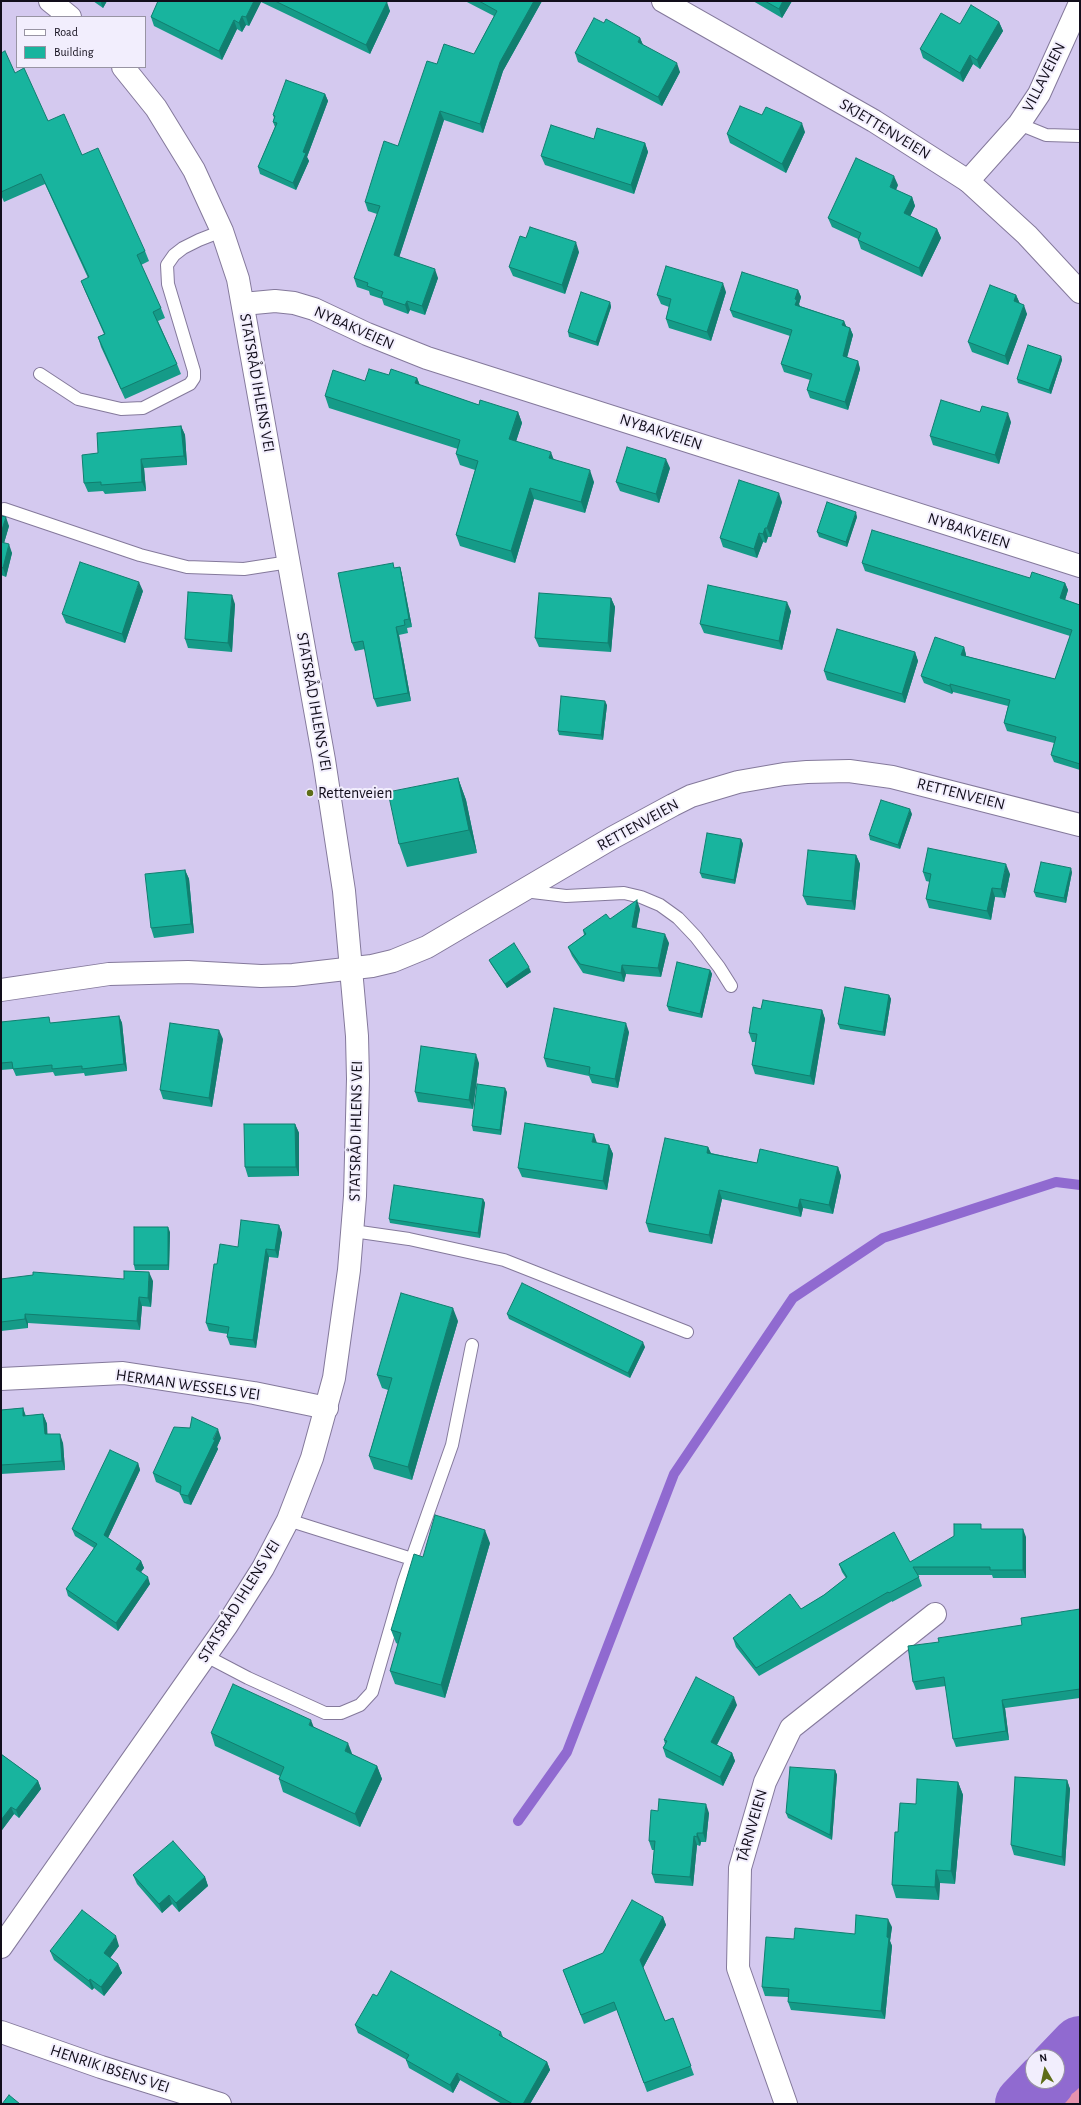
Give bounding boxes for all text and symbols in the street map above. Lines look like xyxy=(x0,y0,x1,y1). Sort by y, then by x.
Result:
legend xyxy=(16,16,146,68)
text: Road xyxy=(54,26,78,38)
street label: VILLAVEIEN xyxy=(1018,39,1070,115)
text: Building xyxy=(54,46,94,58)
street label: SKJETTENVEIEN xyxy=(836,94,934,164)
street label: NYBAKVEIEN xyxy=(311,302,397,354)
street label: STATSRÅD IHLENS VEI xyxy=(235,312,279,454)
street label: NYBAKVEIEN xyxy=(617,410,705,454)
street label: NYBAKVEIEN xyxy=(925,509,1013,553)
street label: STATSRÅD IHLENS VEI xyxy=(292,631,336,773)
street label: RETTENVEIEN xyxy=(915,774,1007,814)
place label: Rettenveien xyxy=(318,783,392,803)
marker: Rettenveien xyxy=(305,788,315,798)
street label: RETTENVEIEN xyxy=(594,795,682,855)
street label: STATSRÅD IHLENS VEI xyxy=(345,1061,367,1201)
street label: HERMAN WESSELS VEI xyxy=(115,1365,261,1405)
street label: STATSRÅD IHLENS VEI xyxy=(194,1536,284,1666)
street label: TÅRNVEIEN xyxy=(732,1787,772,1865)
street label: HENRIK IBSENS VEI xyxy=(48,2041,172,2097)
north arrow xyxy=(1025,2049,1065,2089)
text: N xyxy=(1039,2052,1048,2064)

